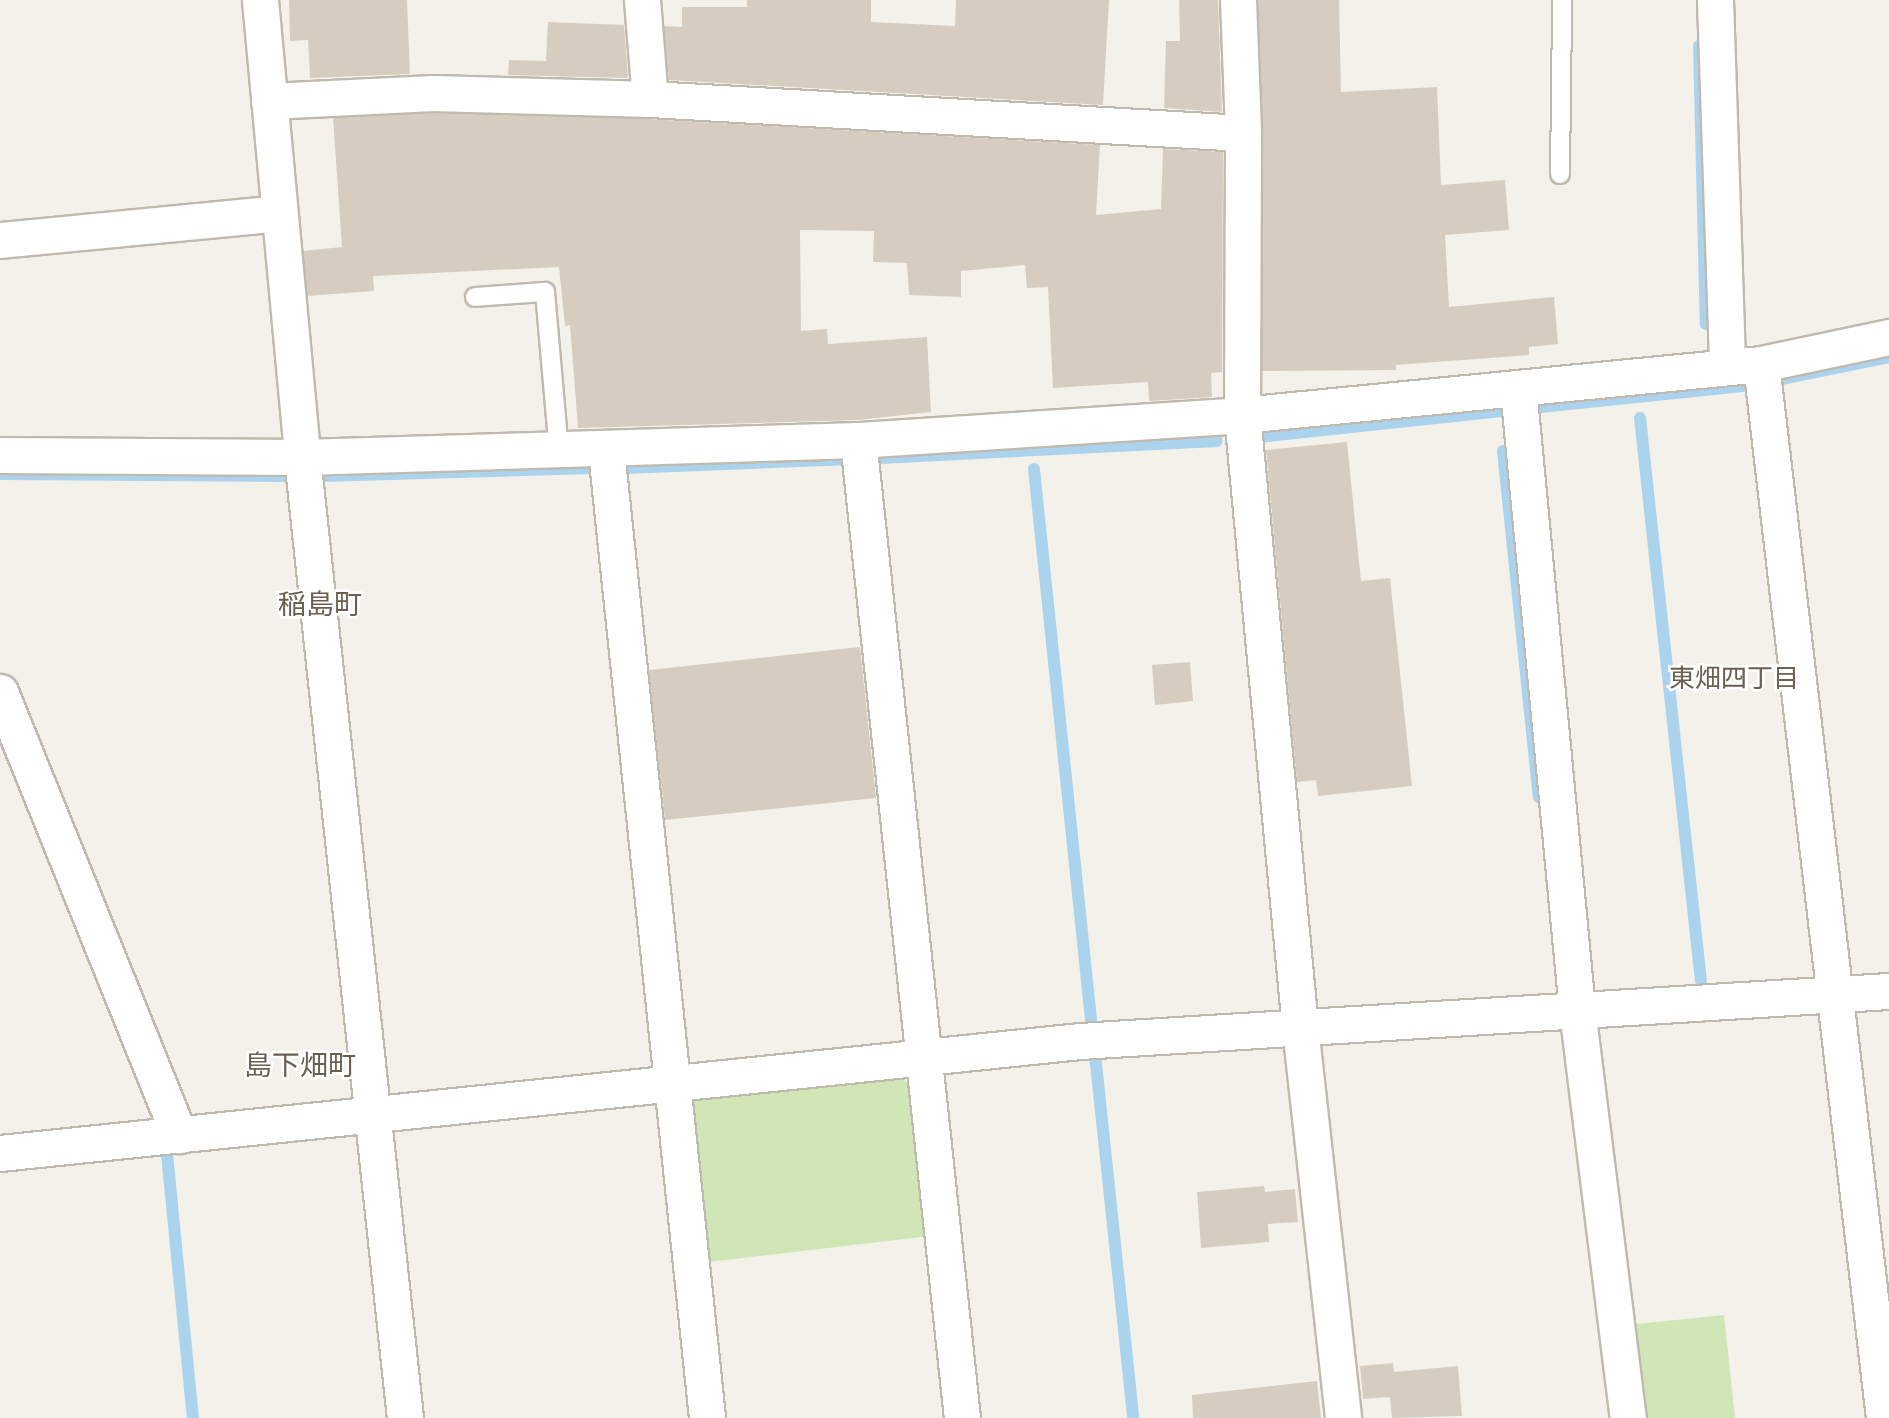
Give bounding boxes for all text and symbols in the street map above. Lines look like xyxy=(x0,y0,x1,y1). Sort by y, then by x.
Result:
district label: 稲島町 xyxy=(278,588,362,622)
district label: 東畑四丁目 xyxy=(1669,663,1799,695)
district label: 島下畑町 xyxy=(244,1049,356,1083)

